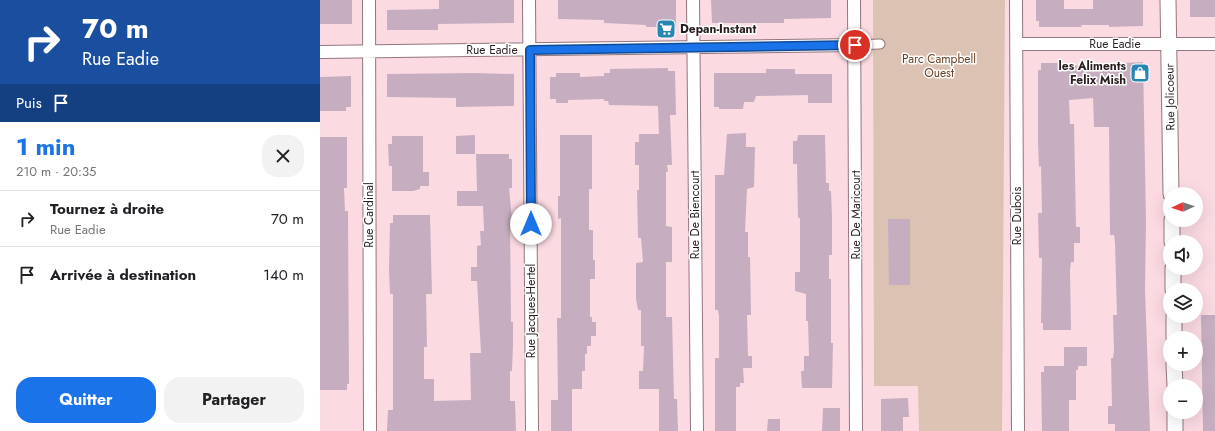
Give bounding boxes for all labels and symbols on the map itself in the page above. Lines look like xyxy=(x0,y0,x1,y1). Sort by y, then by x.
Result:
supermarket icon: Depan-Instant xyxy=(655,18,677,40)
place label: Depan-Instant xyxy=(680,20,757,38)
pin xyxy=(838,28,872,62)
street label: Rue Eadie xyxy=(1089,35,1141,53)
street label: Rue Eadie xyxy=(466,41,518,59)
park label: Parc Campbell Ouest xyxy=(902,50,976,82)
place label: les Aliments Felix Mish xyxy=(1059,57,1127,89)
shop icon: les Aliments Felix Mish xyxy=(1129,62,1151,84)
street label: Rue Jolicoeur xyxy=(1160,62,1180,131)
street label: Rue De Maricourt xyxy=(847,170,865,260)
street label: Rue De Biencourt xyxy=(686,171,704,259)
street label: Rue Cardinal xyxy=(360,182,378,248)
street label: Rue Dubois xyxy=(1008,187,1026,245)
north arrow xyxy=(1163,187,1203,227)
position arrow xyxy=(510,203,552,245)
street label: Rue Jacques-Hertel xyxy=(522,264,540,358)

